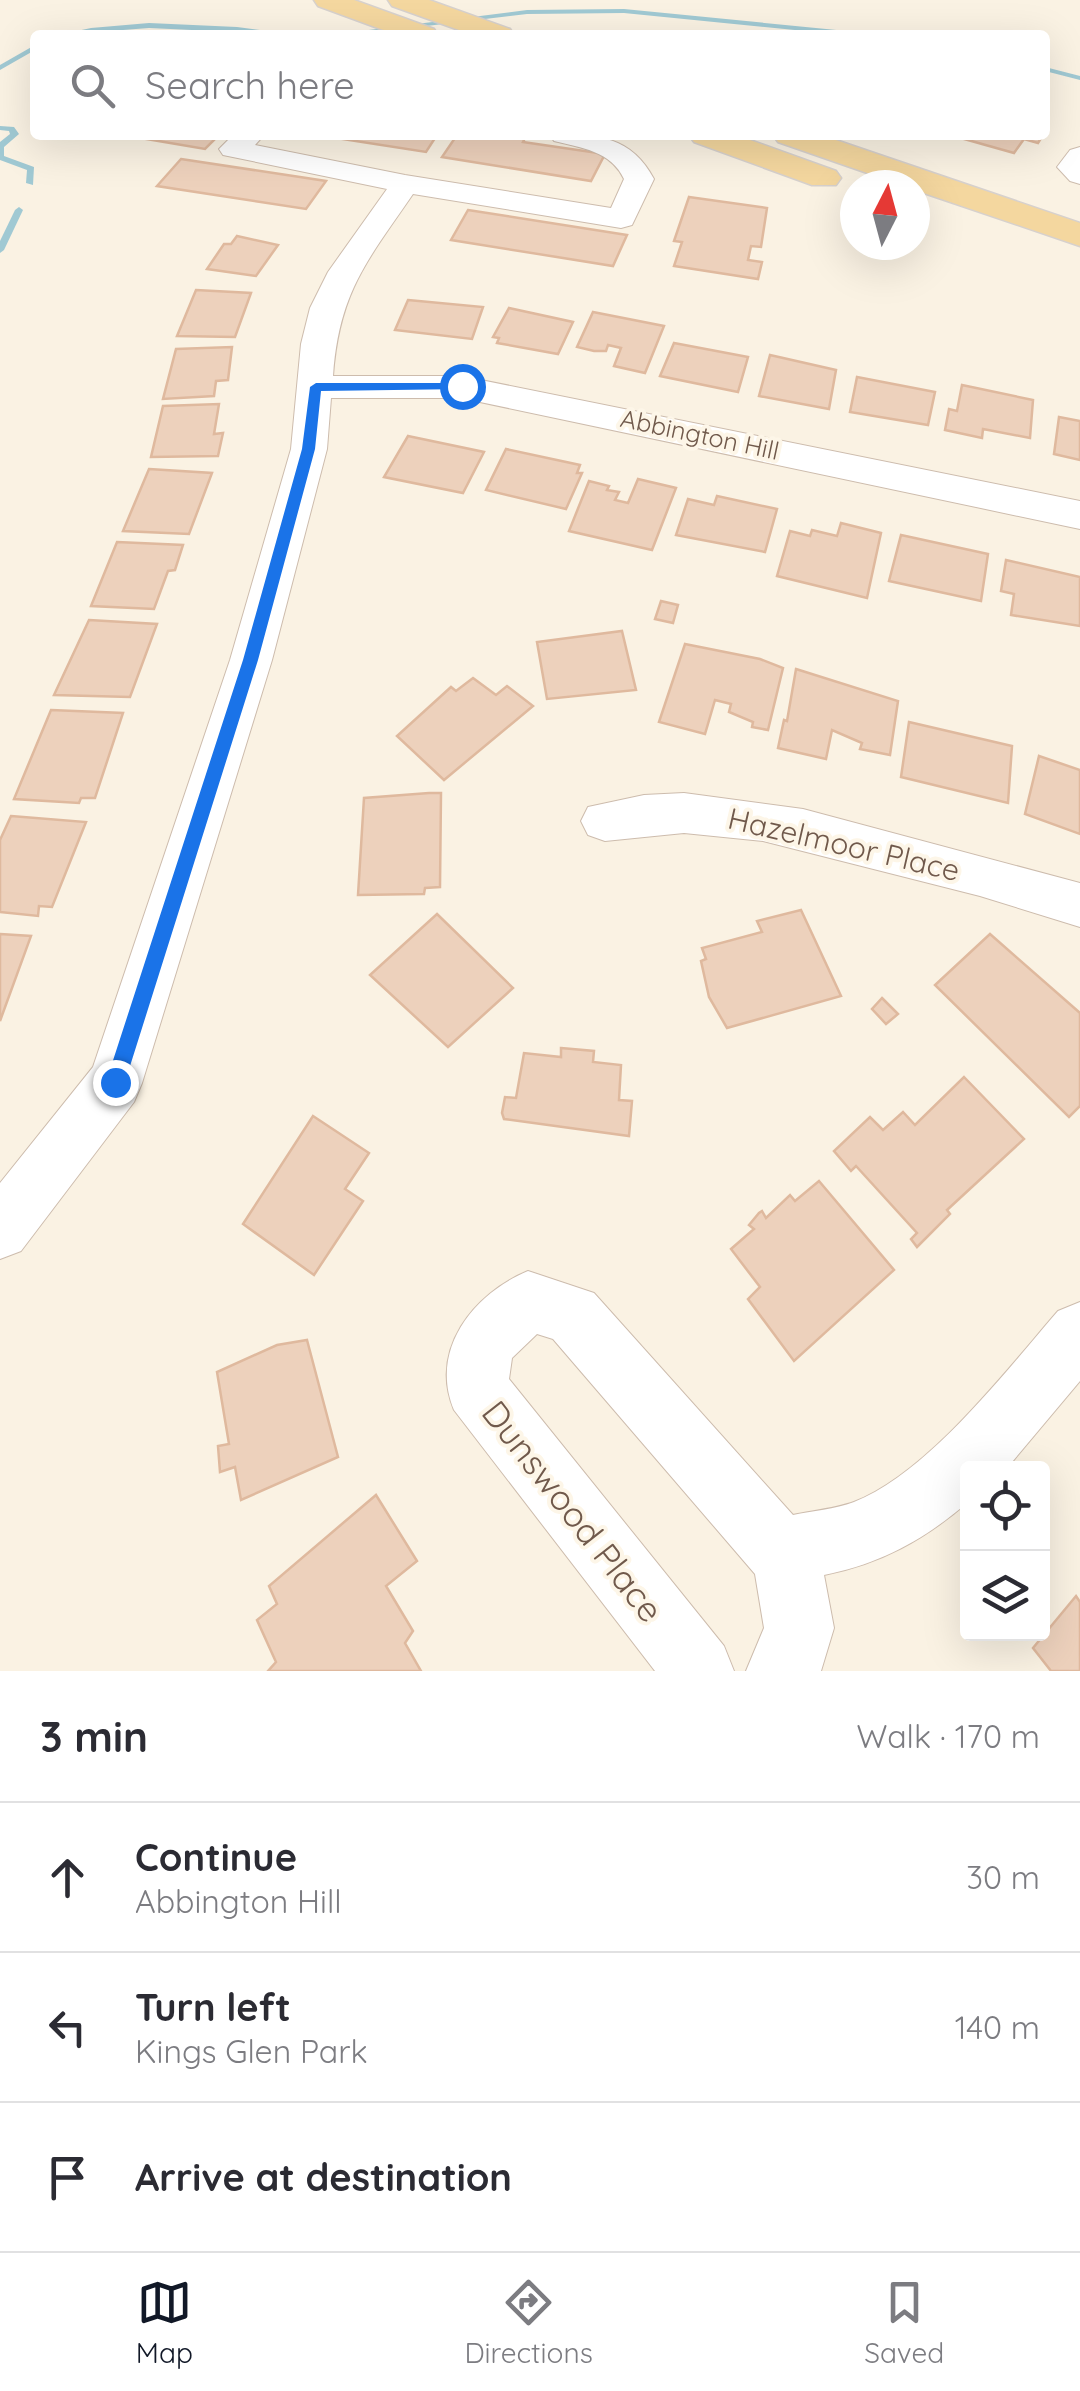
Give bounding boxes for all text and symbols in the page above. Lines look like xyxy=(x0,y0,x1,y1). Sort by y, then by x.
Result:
search box xyxy=(30,30,1050,140)
icon: search xyxy=(65,58,120,113)
text: Search here xyxy=(145,61,355,109)
north arrow xyxy=(840,170,930,260)
route start xyxy=(440,364,486,410)
street label: Abbington Hill xyxy=(618,402,782,466)
street label: Hazelmoor Place xyxy=(725,799,963,889)
route end xyxy=(93,1060,139,1106)
street label: Dunswood Place xyxy=(473,1391,673,1631)
map controls xyxy=(960,1461,1050,1641)
button: locate xyxy=(960,1461,1050,1551)
button: layers xyxy=(960,1551,1050,1641)
text: 3 min xyxy=(40,1710,148,1763)
text: Walk · 170 m xyxy=(857,1716,1040,1756)
text: Continue xyxy=(135,1833,297,1881)
icon: ahead xyxy=(40,1850,95,1905)
text: 30 m xyxy=(966,1857,1040,1897)
text: Abbington Hill xyxy=(135,1881,342,1921)
text: Turn left xyxy=(135,1983,291,2031)
icon: left xyxy=(40,2000,95,2055)
text: 140 m xyxy=(955,2007,1040,2047)
text: Kings Glen Park xyxy=(135,2031,368,2071)
icon: arrive xyxy=(40,2150,95,2205)
text: Arrive at destination xyxy=(135,2153,512,2201)
tab: Map xyxy=(136,2275,193,2370)
tab: Directions xyxy=(464,2275,593,2370)
tab: Saved xyxy=(864,2275,944,2370)

